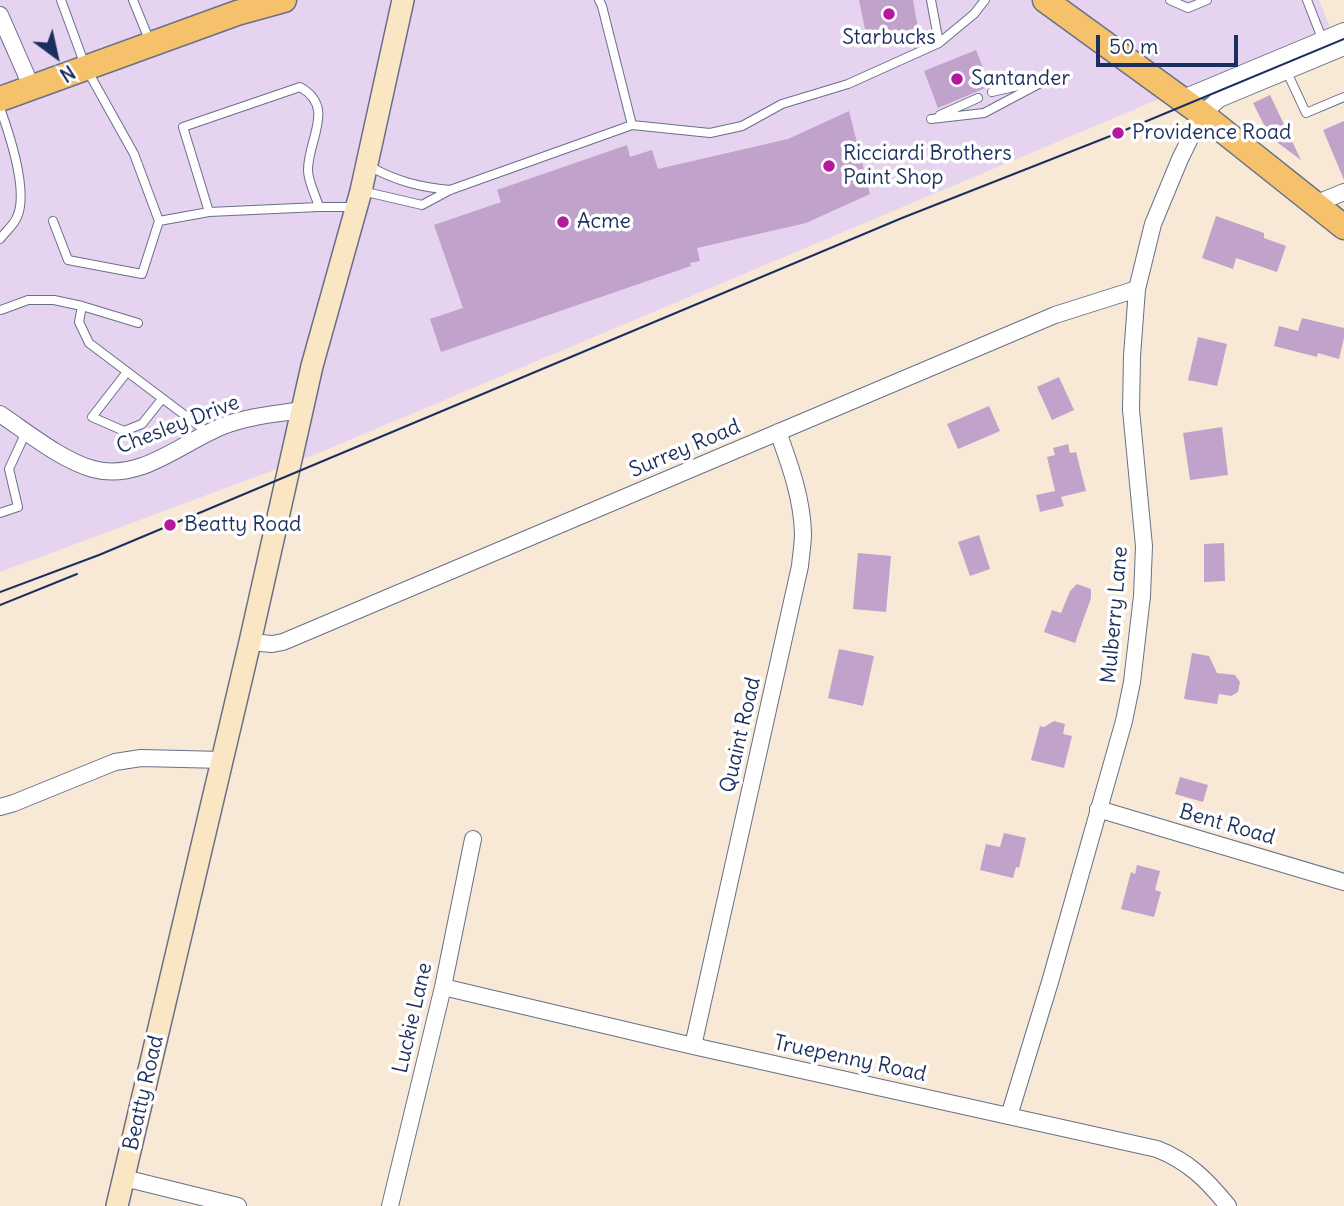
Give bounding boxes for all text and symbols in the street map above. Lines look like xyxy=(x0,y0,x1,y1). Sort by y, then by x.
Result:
marker: Starbucks xyxy=(881,6,897,22)
north arrow xyxy=(21,21,91,91)
scale bar xyxy=(1099,21,1241,65)
place label: Starbucks xyxy=(842,25,936,51)
text: 50 m xyxy=(1109,33,1158,60)
text: N xyxy=(55,60,79,87)
place label: Santander xyxy=(971,66,1070,92)
marker: Santander xyxy=(949,71,965,87)
place label: Providence Road xyxy=(1132,120,1291,146)
marker: Providence Road xyxy=(1110,125,1126,141)
place label: Ricciardi Brothers Paint Shop xyxy=(843,141,1012,191)
marker: Ricciardi Brothers Paint Shop xyxy=(821,158,837,174)
place label: Acme xyxy=(577,209,631,235)
marker: Acme xyxy=(555,214,571,230)
street label: Chesley Drive xyxy=(113,390,243,460)
street label: Surrey Road xyxy=(626,414,744,484)
place label: Beatty Road xyxy=(184,512,301,538)
marker: Beatty Road xyxy=(162,517,178,533)
street label: Mulberry Lane xyxy=(1096,545,1134,685)
street label: Quaint Road xyxy=(715,675,767,795)
street label: Bent Road xyxy=(1176,799,1278,851)
street label: Luckie Lane xyxy=(388,960,438,1076)
street label: Truepenny Road xyxy=(771,1031,929,1087)
street label: Beatty Road xyxy=(119,1033,169,1153)

